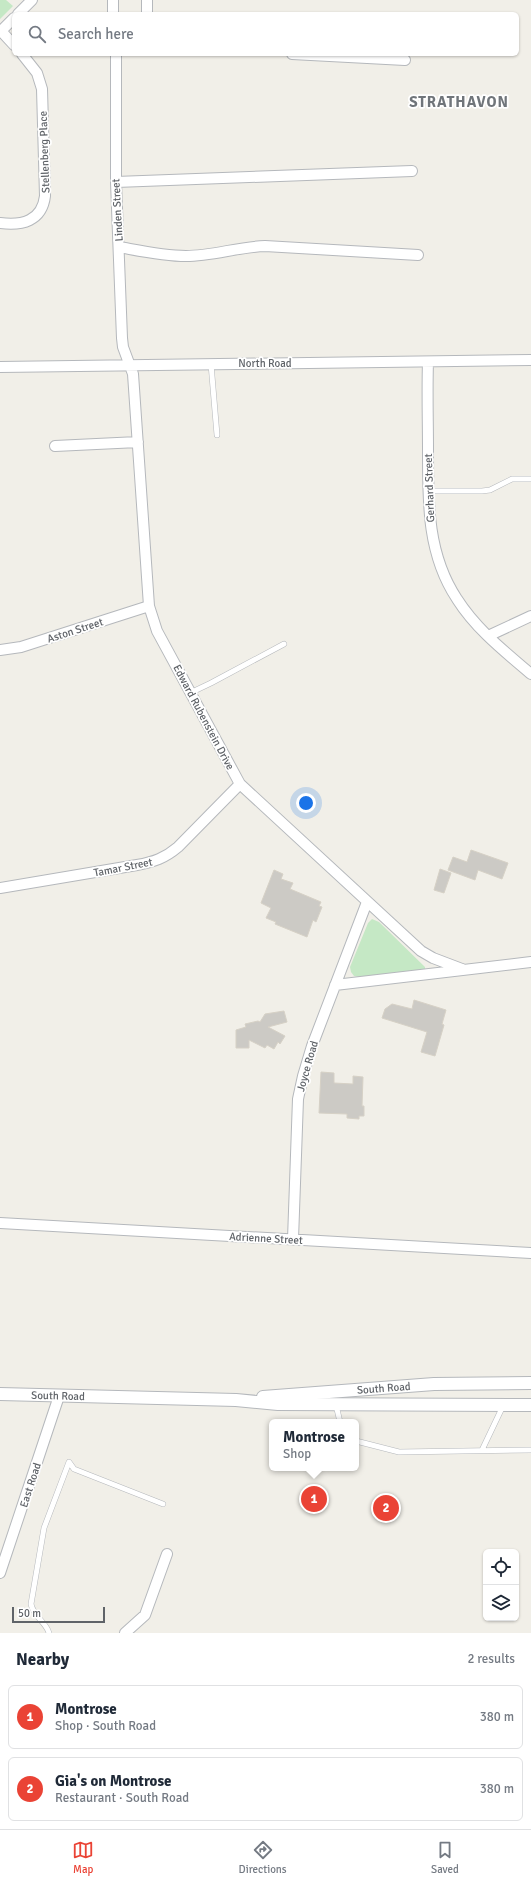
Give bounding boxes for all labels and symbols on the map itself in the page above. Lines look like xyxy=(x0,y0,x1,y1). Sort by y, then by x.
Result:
district label: STRATHAVON xyxy=(409,93,509,111)
street label: Stellenberg Place xyxy=(37,111,52,193)
street label: Linden Street xyxy=(109,178,126,242)
street label: North Road xyxy=(238,357,292,370)
street label: Gerhard Street xyxy=(422,453,437,523)
street label: Aston Street xyxy=(46,615,105,646)
street label: Edward Rubenstein Drive xyxy=(170,662,237,772)
your location xyxy=(296,793,316,813)
street label: Tamar Street xyxy=(93,855,154,880)
street label: Joyce Road xyxy=(294,1039,321,1093)
street label: Adrienne Street xyxy=(229,1230,303,1247)
street label: South Road xyxy=(356,1380,411,1397)
street label: South Road xyxy=(31,1389,85,1403)
street label: East Road xyxy=(17,1461,44,1509)
pin: 1 xyxy=(301,1484,327,1514)
pin: 2 xyxy=(373,1493,399,1523)
scale bar xyxy=(12,1605,105,1624)

